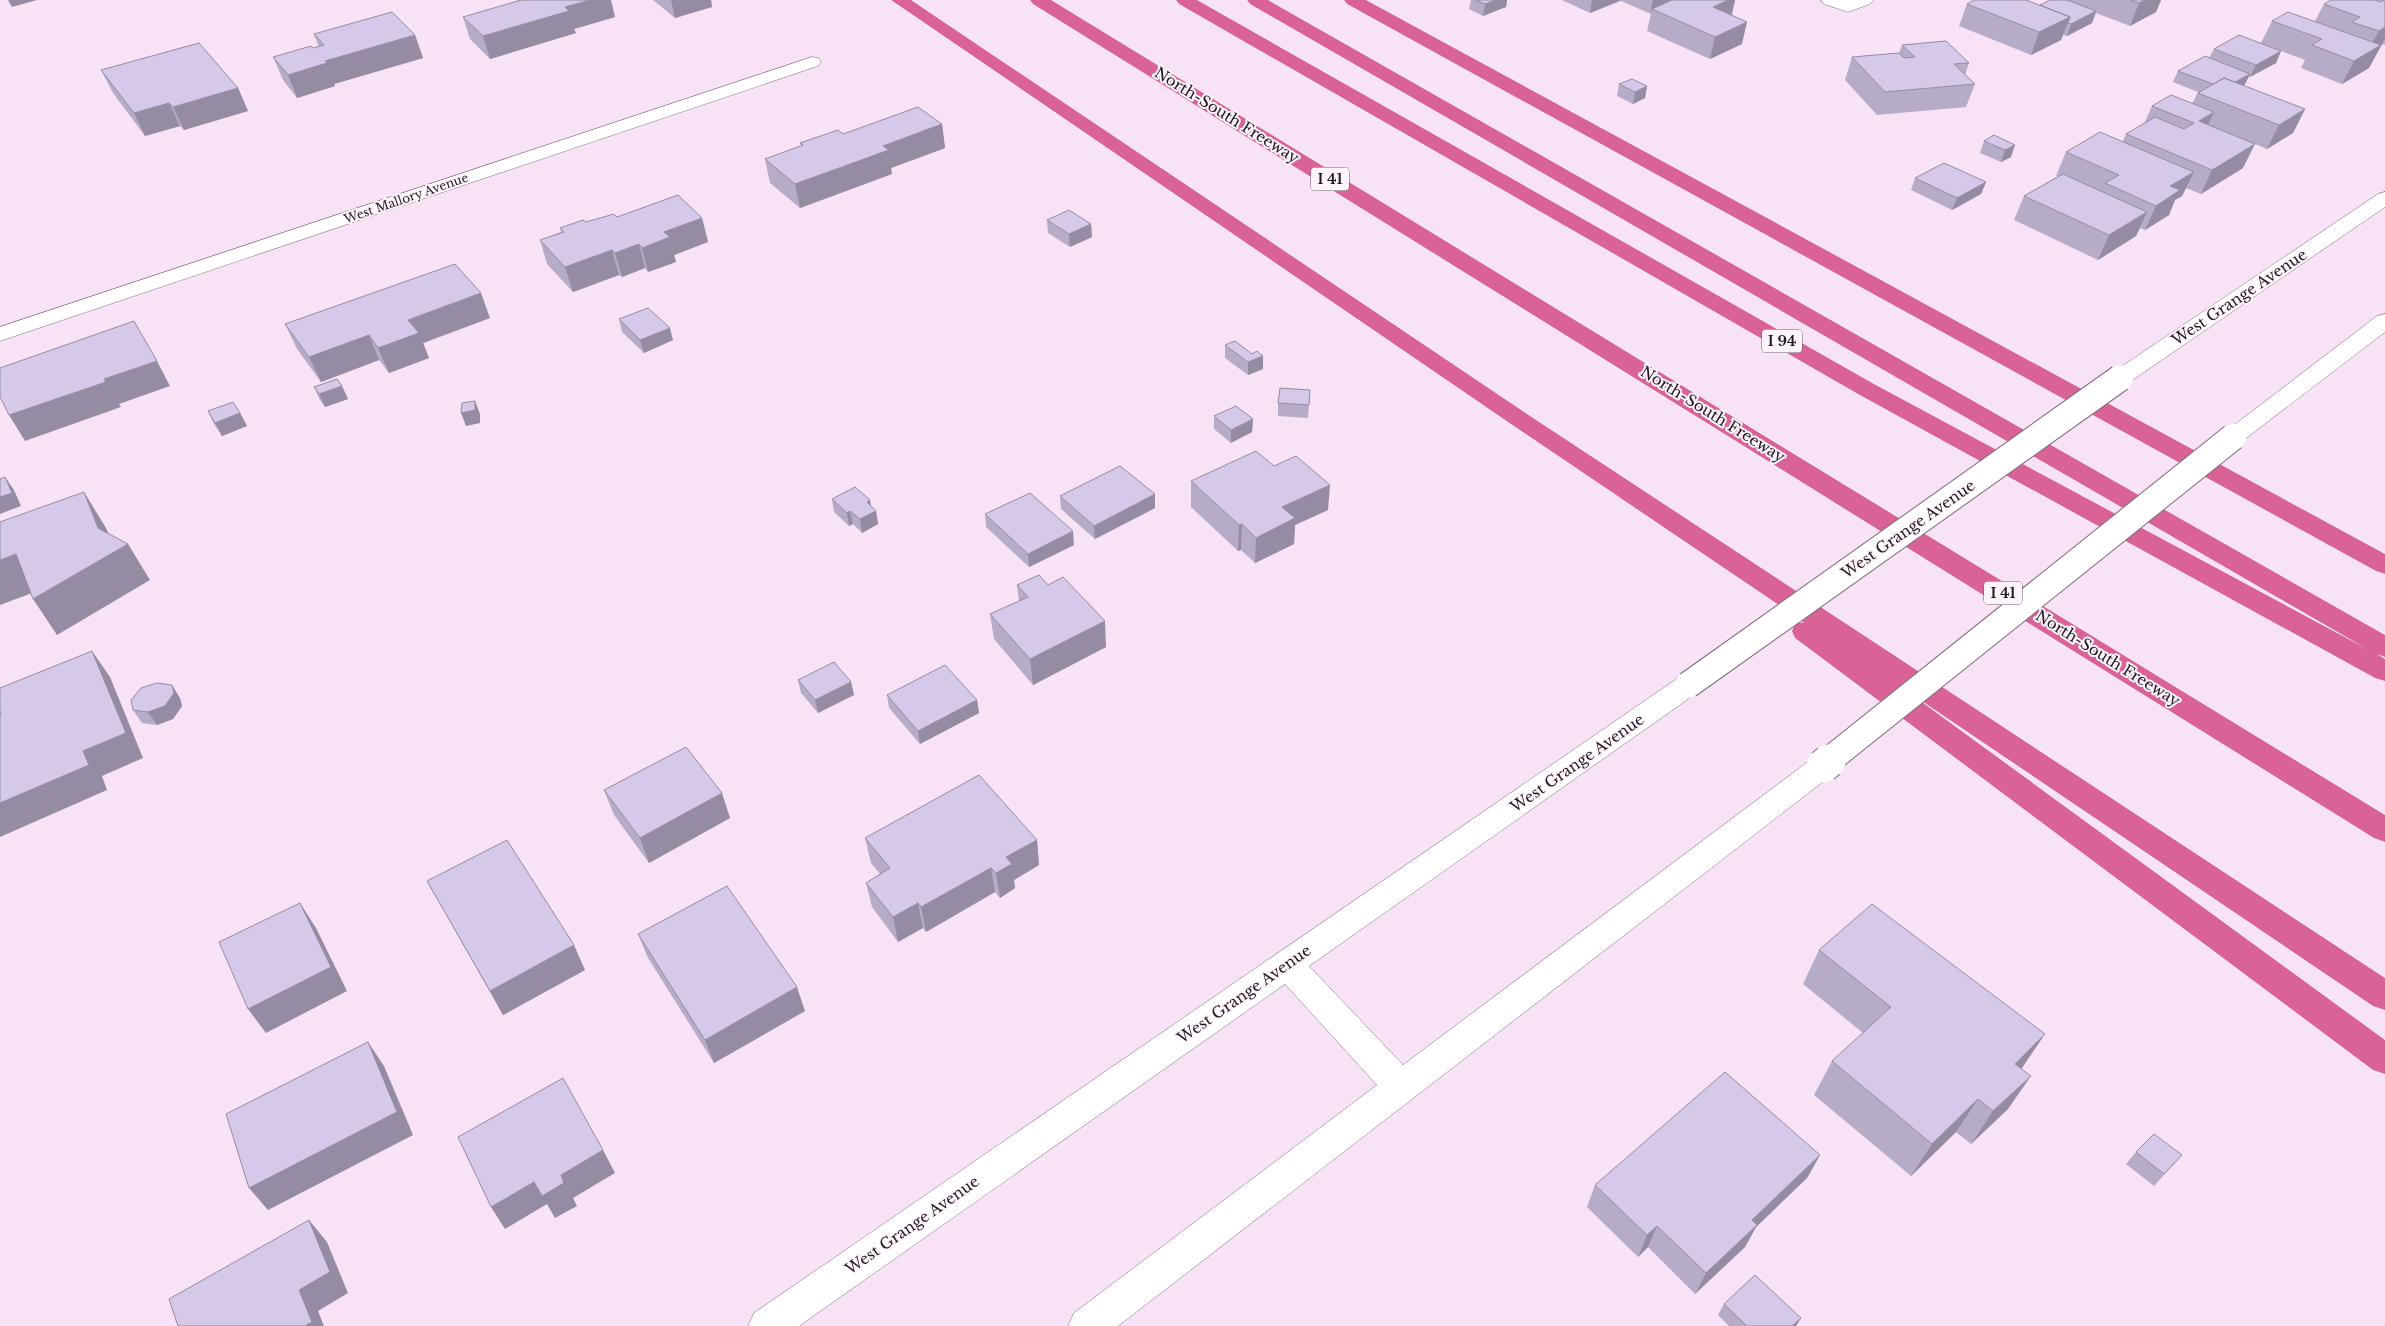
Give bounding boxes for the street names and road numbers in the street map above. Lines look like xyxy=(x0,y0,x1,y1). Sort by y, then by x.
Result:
street label: North-South Freeway xyxy=(1151,63,1303,167)
road number: I 41 xyxy=(1311,168,1349,190)
street label: West Mallory Avenue xyxy=(341,170,470,227)
street label: West Grange Avenue xyxy=(2167,245,2310,350)
road number: I 94 xyxy=(1762,330,1802,352)
street label: North-South Freeway xyxy=(1637,362,1789,466)
street label: West Grange Avenue xyxy=(1837,476,1979,583)
road number: I 41 xyxy=(1984,582,2022,604)
street label: North-South Freeway xyxy=(2032,606,2184,710)
street label: West Grange Avenue xyxy=(1506,710,1648,817)
street label: West Grange Avenue xyxy=(1173,941,1315,1048)
street label: West Grange Avenue xyxy=(841,1172,983,1279)

